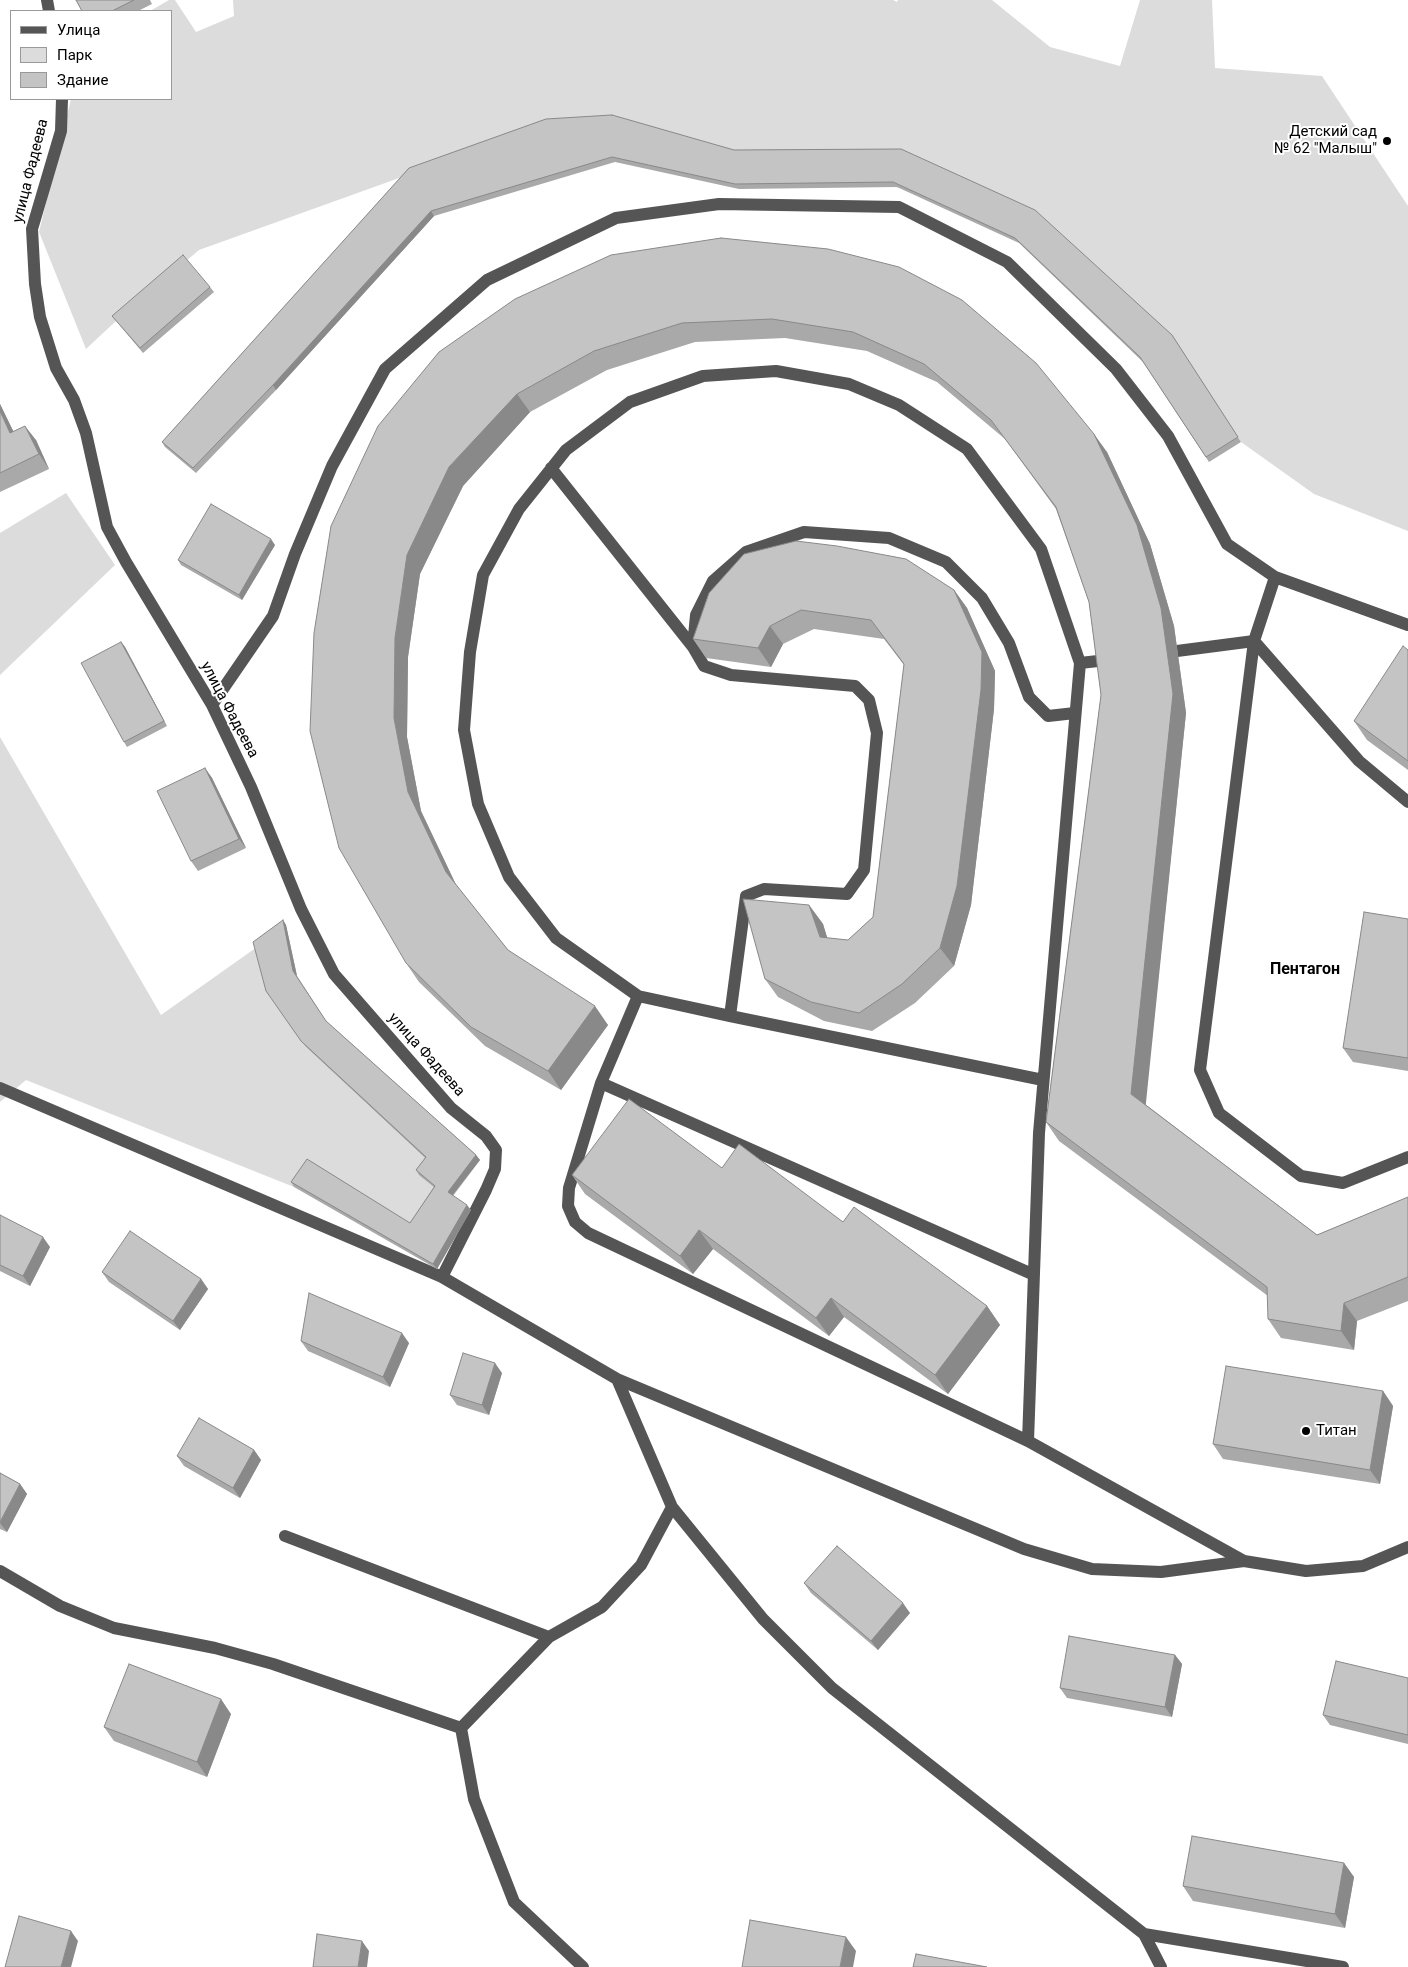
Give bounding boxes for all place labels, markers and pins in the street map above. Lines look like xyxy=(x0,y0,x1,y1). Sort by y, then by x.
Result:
place label: Детский сад № 62 "Малыш" xyxy=(1274,123,1377,158)
marker: Детский сад № 62 "Малыш" xyxy=(1381,135,1393,147)
place label: Титан xyxy=(1316,1422,1357,1440)
marker: Титан xyxy=(1300,1425,1312,1437)

